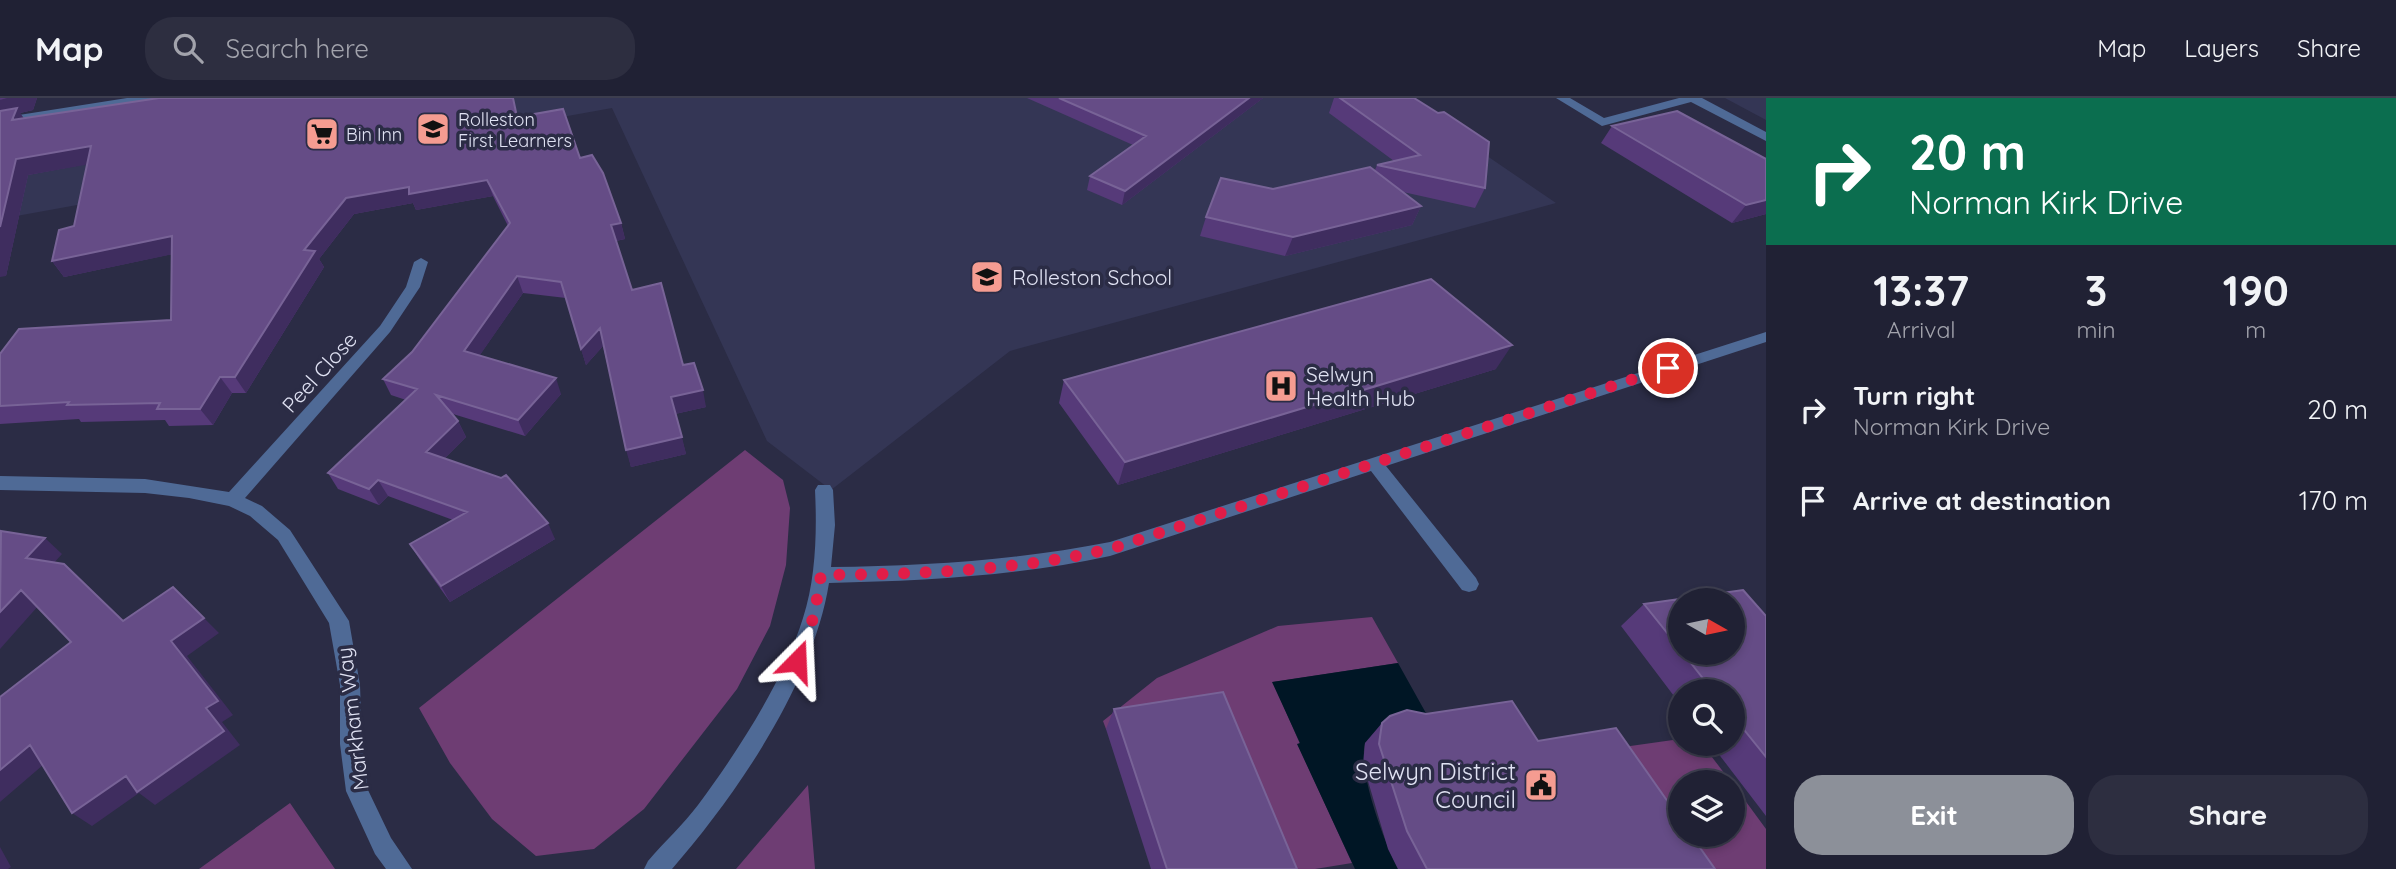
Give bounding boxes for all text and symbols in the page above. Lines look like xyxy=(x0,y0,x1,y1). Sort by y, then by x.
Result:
search box xyxy=(145,17,635,80)
text: Map xyxy=(35,28,103,69)
icon: search xyxy=(169,29,207,67)
text: Search here xyxy=(225,32,369,65)
text: Map xyxy=(2097,33,2146,63)
text: Layers xyxy=(2184,33,2259,63)
text: Share xyxy=(2297,33,2361,63)
place label: Rolleston First Learners xyxy=(458,108,572,152)
school or university icon: Rolleston First Learners xyxy=(414,110,452,148)
supermarket icon: Bin Inn xyxy=(303,115,341,153)
text: 20 m xyxy=(1909,121,2026,182)
place label: Bin Inn xyxy=(346,123,402,146)
icon: right xyxy=(1794,126,1885,217)
text: Norman Kirk Drive xyxy=(1909,182,2183,222)
school or university icon: Rolleston School xyxy=(968,258,1006,296)
place label: Rolleston School xyxy=(1012,264,1172,290)
text: 13:37 xyxy=(1873,264,1969,317)
text: 3 xyxy=(2085,264,2107,317)
text: 190 xyxy=(2223,264,2289,317)
text: Arrival xyxy=(1887,315,1956,344)
text: min xyxy=(2076,315,2116,344)
text: m xyxy=(2245,315,2266,344)
street label: Peel Close xyxy=(276,326,362,418)
pin xyxy=(1638,338,1698,398)
icon: arrive xyxy=(1649,349,1687,387)
place label: Selwyn Health Hub xyxy=(1306,361,1415,411)
hospital icon: Selwyn Health Hub xyxy=(1262,367,1300,405)
text: Turn right xyxy=(1853,379,1975,412)
icon: right xyxy=(1794,391,1832,429)
text: 20 m xyxy=(2307,393,2368,426)
text: Norman Kirk Drive xyxy=(1853,412,2050,441)
icon: arrive xyxy=(1794,482,1832,520)
text: Arrive at destination xyxy=(1853,484,2111,517)
text: 170 m xyxy=(2299,484,2368,517)
north arrow xyxy=(1668,588,1745,665)
map controls xyxy=(1668,588,1745,847)
position arrow xyxy=(760,624,834,698)
street label: Markham Way xyxy=(330,646,374,792)
button: search xyxy=(1668,679,1745,756)
place label: Selwyn District Council xyxy=(1355,756,1516,814)
public building icon: Selwyn District Council xyxy=(1522,766,1560,804)
button: layers xyxy=(1668,770,1745,847)
button: Exit xyxy=(1794,775,2074,855)
button: Share xyxy=(2088,775,2368,855)

